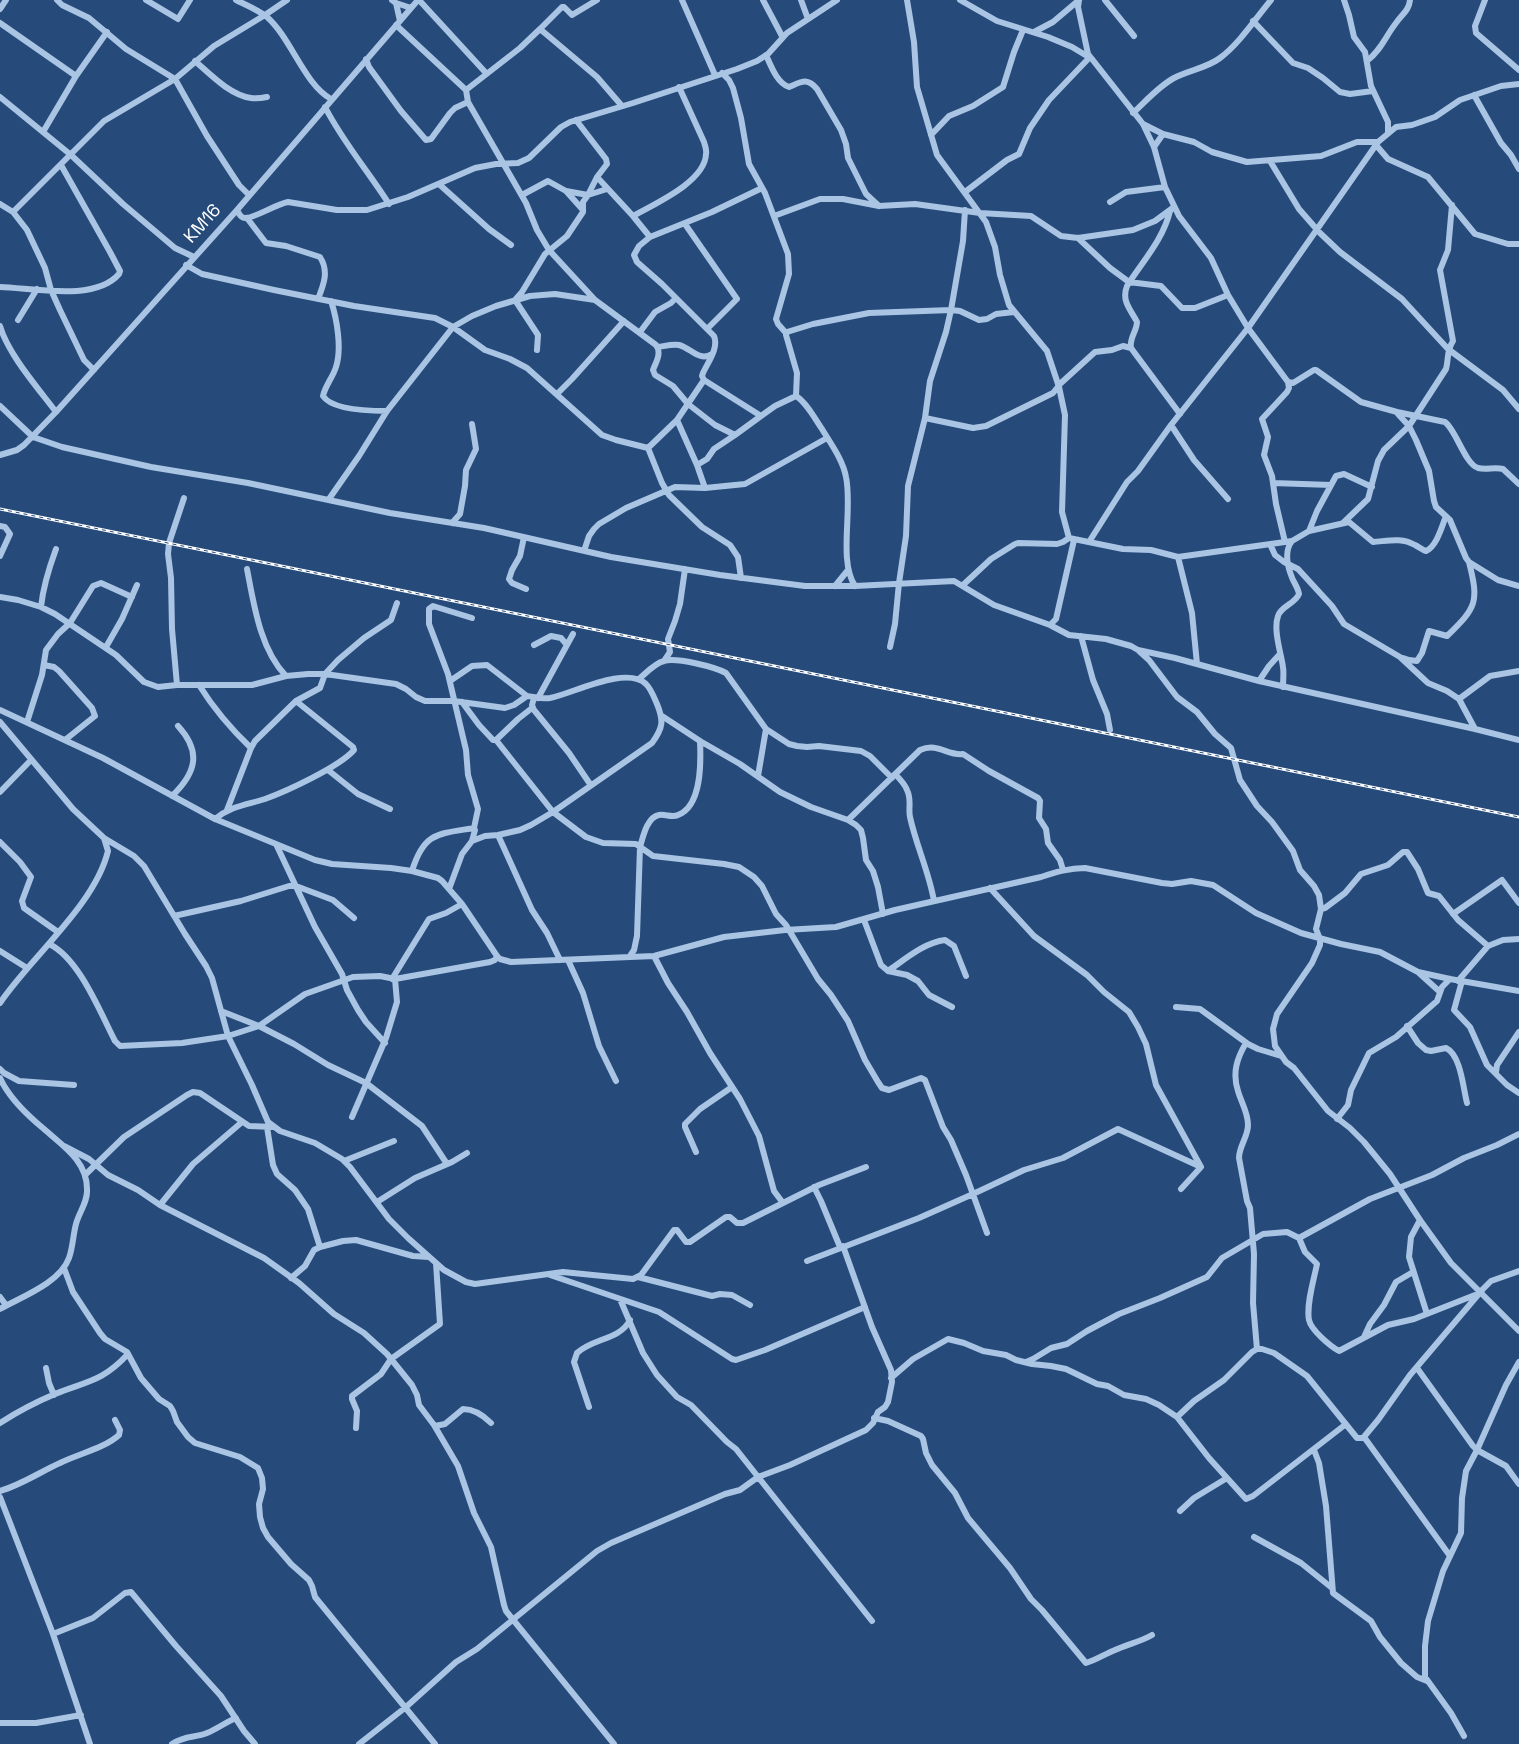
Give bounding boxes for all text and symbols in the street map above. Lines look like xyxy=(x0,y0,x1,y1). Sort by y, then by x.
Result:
street label: KM16 xyxy=(180,200,226,248)

